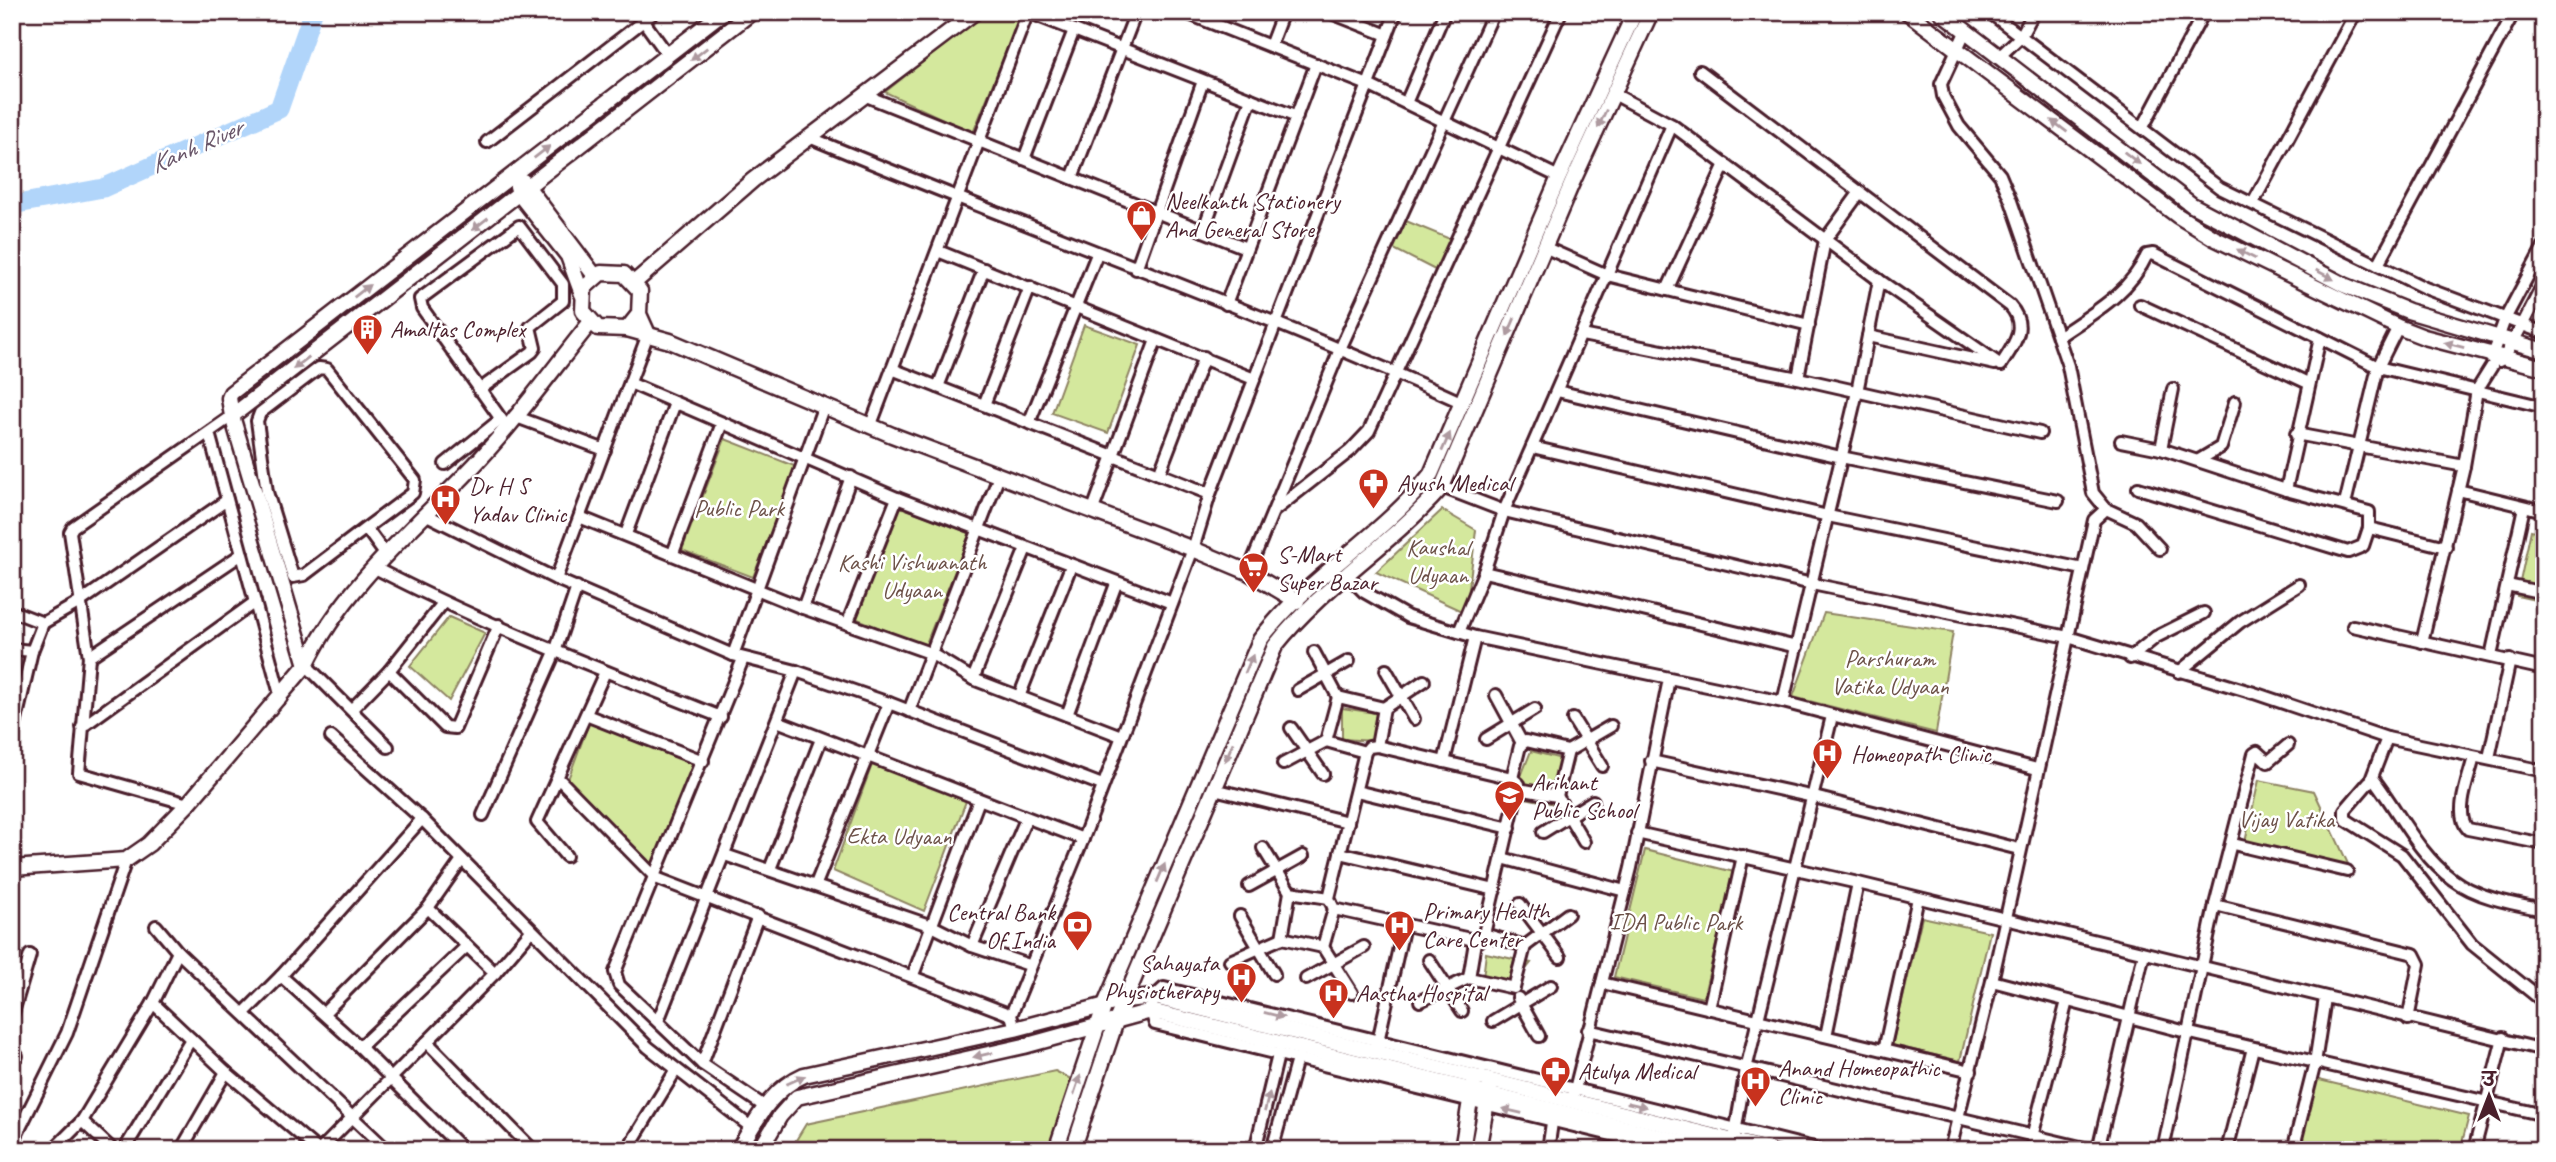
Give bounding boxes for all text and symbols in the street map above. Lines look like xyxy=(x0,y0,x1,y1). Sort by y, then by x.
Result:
one-way arrow xyxy=(690,47,708,62)
one-way arrow xyxy=(1596,108,1607,129)
water label: Kanh River xyxy=(145,109,251,181)
one-way arrow xyxy=(2050,119,2068,133)
one-way arrow xyxy=(533,144,551,159)
one-way arrow xyxy=(2122,151,2140,166)
place label: Neelkanth Stationery And General Store xyxy=(1165,186,1342,244)
shop icon: Neelkanth Stationery And General Store xyxy=(1125,198,1159,242)
one-way arrow xyxy=(471,216,489,230)
one-way arrow xyxy=(2236,249,2256,260)
one-way arrow xyxy=(2316,269,2336,281)
one-way arrow xyxy=(353,284,371,299)
building icon: Amaltas Complex xyxy=(350,312,384,356)
place label: Amaltas Complex xyxy=(390,314,527,344)
one-way arrow xyxy=(1505,317,1516,338)
one-way arrow xyxy=(2443,339,2465,350)
one-way arrow xyxy=(292,356,310,371)
one-way arrow xyxy=(1440,432,1452,452)
pharmacy icon: Ayush Medical xyxy=(1357,466,1391,510)
place label: Ayush Medical xyxy=(1397,468,1516,498)
place label: Dr H S Yadav Clinic xyxy=(469,471,568,529)
hospital icon: Dr H S Yadav Clinic xyxy=(429,483,463,527)
park label: Public Park xyxy=(694,493,786,523)
park label: Kaushal Udyaan xyxy=(1406,532,1474,590)
place label: S-Mart Super Bazar xyxy=(1277,539,1380,597)
park label: Kashi Vishwanath Udyaan xyxy=(838,547,987,605)
supermarket icon: S-Mart Super Bazar xyxy=(1237,551,1271,595)
park label: Parshuram Vatika Udyaan xyxy=(1831,643,1949,701)
one-way arrow xyxy=(1244,653,1255,674)
hospital icon: Homeopath Clinic xyxy=(1811,737,1845,781)
place label: Homeopath Clinic xyxy=(1851,739,1992,769)
one-way arrow xyxy=(1223,742,1234,763)
place label: Arihant Public School xyxy=(1532,767,1640,825)
school or university icon: Arihant Public School xyxy=(1492,779,1526,823)
park label: Vijay Vatika xyxy=(2238,804,2335,834)
park label: Ekta Udyaan xyxy=(846,821,952,851)
one-way arrow xyxy=(1156,863,1167,884)
place label: Primary Health Care Center xyxy=(1423,896,1551,954)
place label: Central Bank Of India xyxy=(947,897,1057,955)
park label: IDA Public Park xyxy=(1610,907,1745,937)
hospital icon: Primary Health Care Center xyxy=(1383,908,1417,952)
bank icon: Central Bank Of India xyxy=(1061,909,1095,953)
place label: Sahayata Physiotherapy xyxy=(1104,948,1221,1006)
hospital icon: Sahayata Physiotherapy xyxy=(1225,960,1259,1004)
hospital icon: Aastha Hospital xyxy=(1316,976,1350,1020)
place label: Aastha Hospital xyxy=(1356,978,1490,1008)
one-way arrow xyxy=(1263,1010,1285,1021)
one-way arrow xyxy=(972,1050,994,1061)
place label: Anand Homeopathic Clinic xyxy=(1778,1053,1941,1111)
pharmacy icon: Atulya Medical xyxy=(1538,1054,1572,1098)
place label: Atulya Medical xyxy=(1578,1056,1700,1086)
north arrow xyxy=(2454,1060,2524,1130)
hospital icon: Anand Homeopathic Clinic xyxy=(1738,1065,1772,1109)
text: उ xyxy=(2481,1068,2498,1092)
one-way arrow xyxy=(785,1074,806,1085)
one-way arrow xyxy=(1072,1074,1082,1095)
one-way arrow xyxy=(1262,1091,1273,1113)
one-way arrow xyxy=(1626,1100,1648,1111)
one-way arrow xyxy=(1501,1105,1523,1116)

